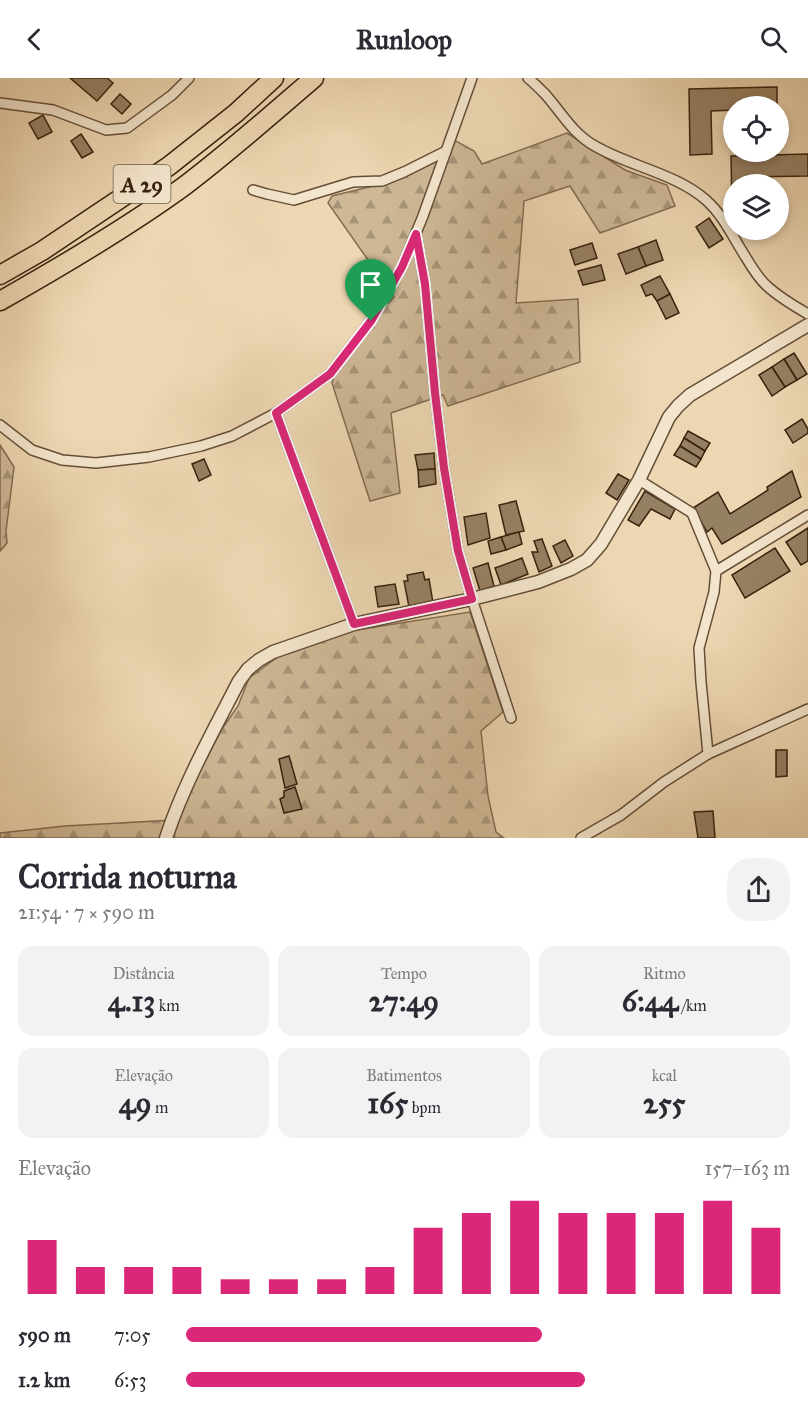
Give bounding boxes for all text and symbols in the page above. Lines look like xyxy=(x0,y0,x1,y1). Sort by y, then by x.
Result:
icon: back xyxy=(18,23,51,56)
text: Runloop xyxy=(356,23,452,56)
icon: search xyxy=(757,23,790,56)
map controls xyxy=(723,96,789,240)
button: locate xyxy=(723,96,789,162)
road number: A 29 xyxy=(114,165,170,203)
button: layers xyxy=(723,174,789,240)
pin xyxy=(345,259,396,321)
icon: arrive xyxy=(354,268,387,301)
text: Corrida noturna xyxy=(18,857,237,897)
button: share xyxy=(727,858,790,921)
text: 21:54 · 7 × 590 m xyxy=(18,900,155,924)
text: Distância xyxy=(113,964,175,983)
text: Tempo xyxy=(381,964,427,983)
text: Ritmo xyxy=(643,964,686,983)
text: 4.13 xyxy=(108,983,155,1019)
text: 27:49 xyxy=(369,983,439,1019)
text: 6:44 xyxy=(622,983,678,1019)
text: km xyxy=(155,996,180,1015)
text: /km xyxy=(678,996,707,1015)
text: Elevação xyxy=(114,1066,173,1085)
text: Batimentos xyxy=(366,1066,442,1085)
text: kcal xyxy=(652,1066,677,1085)
text: 49 xyxy=(119,1085,152,1121)
text: 165 xyxy=(367,1085,408,1121)
text: 255 xyxy=(643,1085,686,1121)
text: m xyxy=(152,1098,169,1117)
text: bpm xyxy=(408,1098,441,1117)
text: Elevação xyxy=(18,1156,91,1180)
text: 157–163 m xyxy=(705,1156,790,1180)
text: 590 m xyxy=(18,1323,71,1347)
text: 7:05 xyxy=(114,1323,151,1347)
text: 1.2 km xyxy=(18,1368,70,1392)
text: 6:53 xyxy=(114,1368,147,1392)

